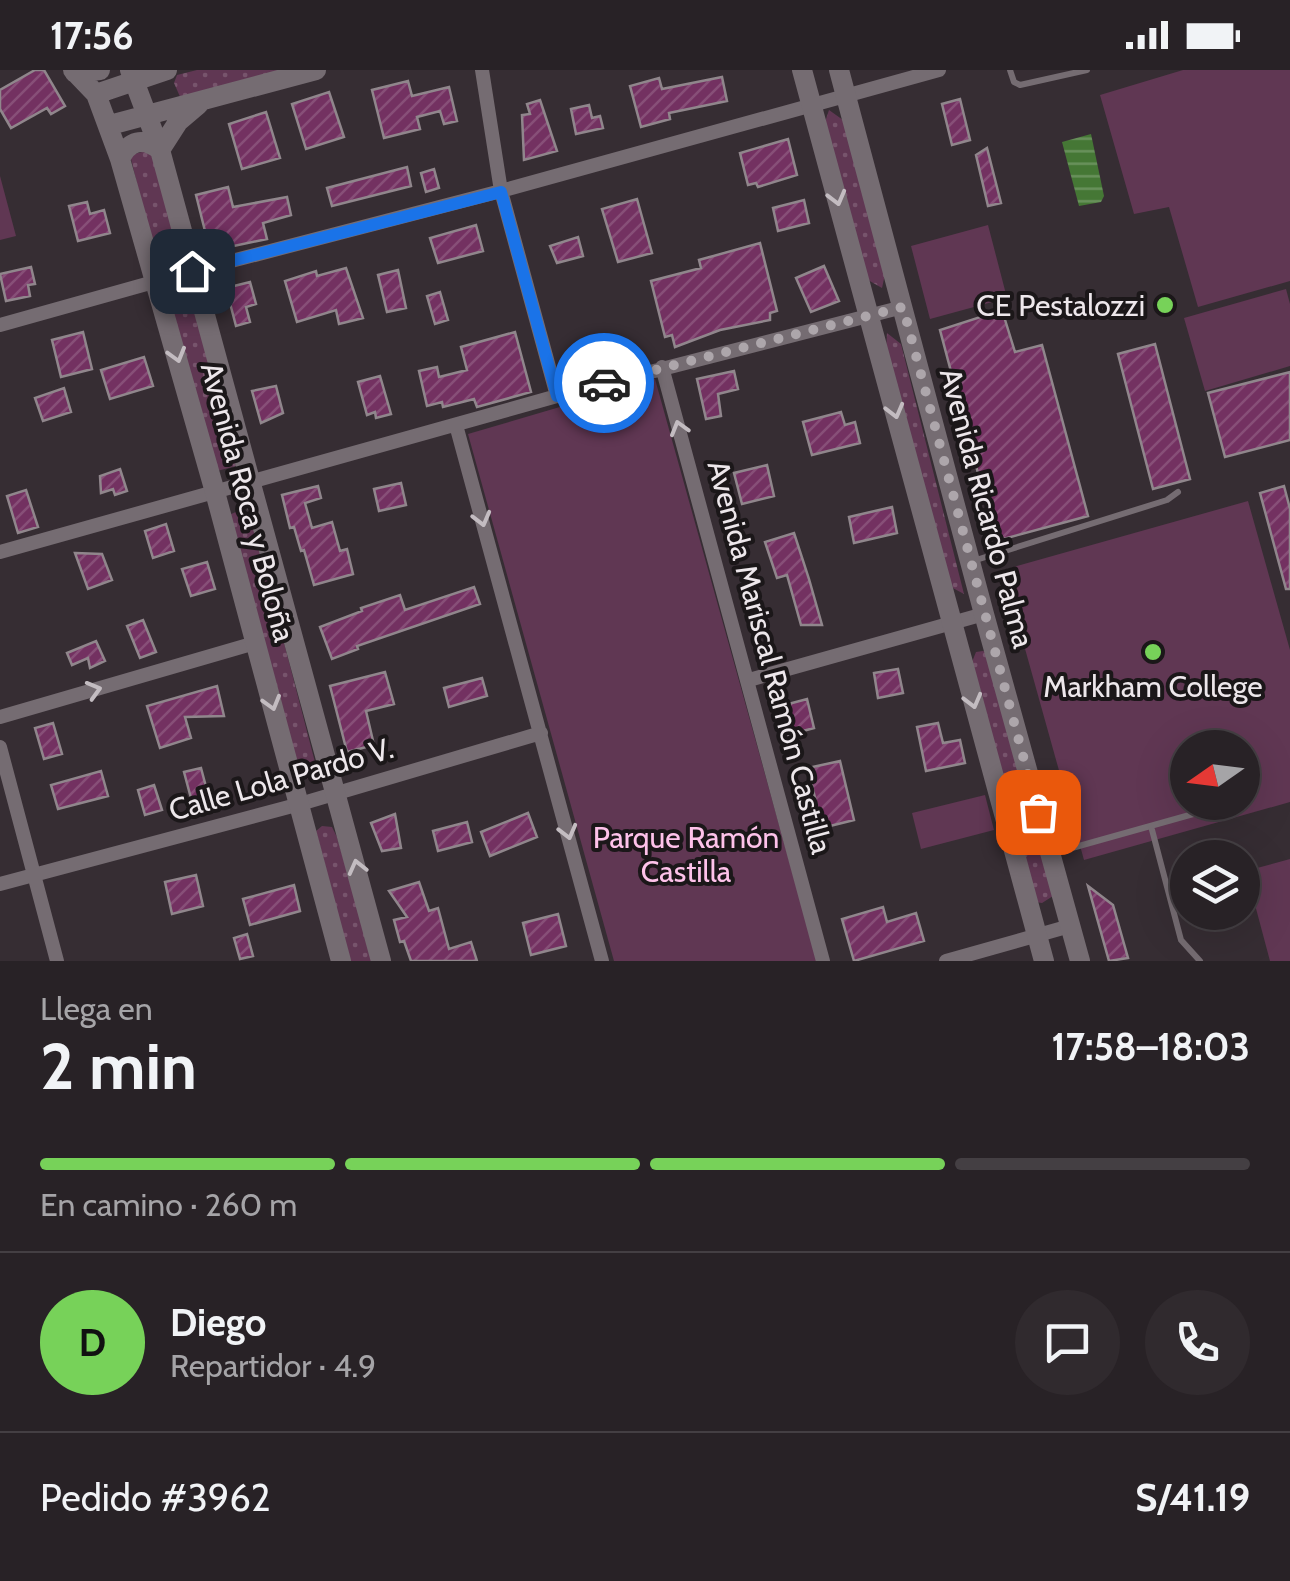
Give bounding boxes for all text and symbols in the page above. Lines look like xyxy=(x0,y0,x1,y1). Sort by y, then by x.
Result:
text: 17:56 xyxy=(50,12,134,59)
one-way arrow xyxy=(826,189,847,206)
pin xyxy=(150,229,235,314)
icon: home xyxy=(165,244,220,299)
place label: CE Pestalozzi xyxy=(976,287,1145,324)
marker: CE Pestalozzi xyxy=(1154,294,1176,316)
courier xyxy=(554,333,654,433)
one-way arrow xyxy=(165,346,186,363)
icon: car xyxy=(577,356,632,411)
street label: Avenida Roca y Boloña xyxy=(193,358,303,646)
street label: Avenida Ricardo Palma xyxy=(932,364,1042,653)
one-way arrow xyxy=(884,402,905,419)
one-way arrow xyxy=(670,419,691,437)
street label: Avenida Mariscal Ramón Castilla xyxy=(700,456,841,858)
one-way arrow xyxy=(471,510,492,527)
marker: Markham College xyxy=(1142,641,1164,663)
place label: Markham College xyxy=(1043,668,1263,705)
one-way arrow xyxy=(84,681,101,702)
one-way arrow xyxy=(961,692,982,709)
one-way arrow xyxy=(260,694,281,711)
street label: Calle Lola Pardo V. xyxy=(164,729,398,829)
north arrow xyxy=(1170,730,1260,820)
map controls xyxy=(1170,730,1260,930)
pin xyxy=(996,770,1081,855)
icon: bag xyxy=(1011,785,1066,840)
park label: Parque Ramón Castilla xyxy=(593,819,779,890)
one-way arrow xyxy=(557,823,578,841)
button: layers xyxy=(1170,840,1260,930)
one-way arrow xyxy=(348,859,369,876)
text: Llega en xyxy=(40,989,153,1028)
text: 17:58–18:03 xyxy=(1052,1023,1250,1070)
text: 2 min xyxy=(40,1026,197,1105)
text: En camino · 260 m xyxy=(40,1185,297,1224)
button: chat xyxy=(1015,1290,1120,1395)
button: phone xyxy=(1145,1290,1250,1395)
text: Diego xyxy=(170,1299,266,1346)
text: D xyxy=(79,1319,106,1366)
text: Repartidor · 4.9 xyxy=(170,1346,376,1385)
text: Pedido #3962 xyxy=(40,1474,271,1521)
text: S/41.19 xyxy=(1135,1474,1250,1521)

